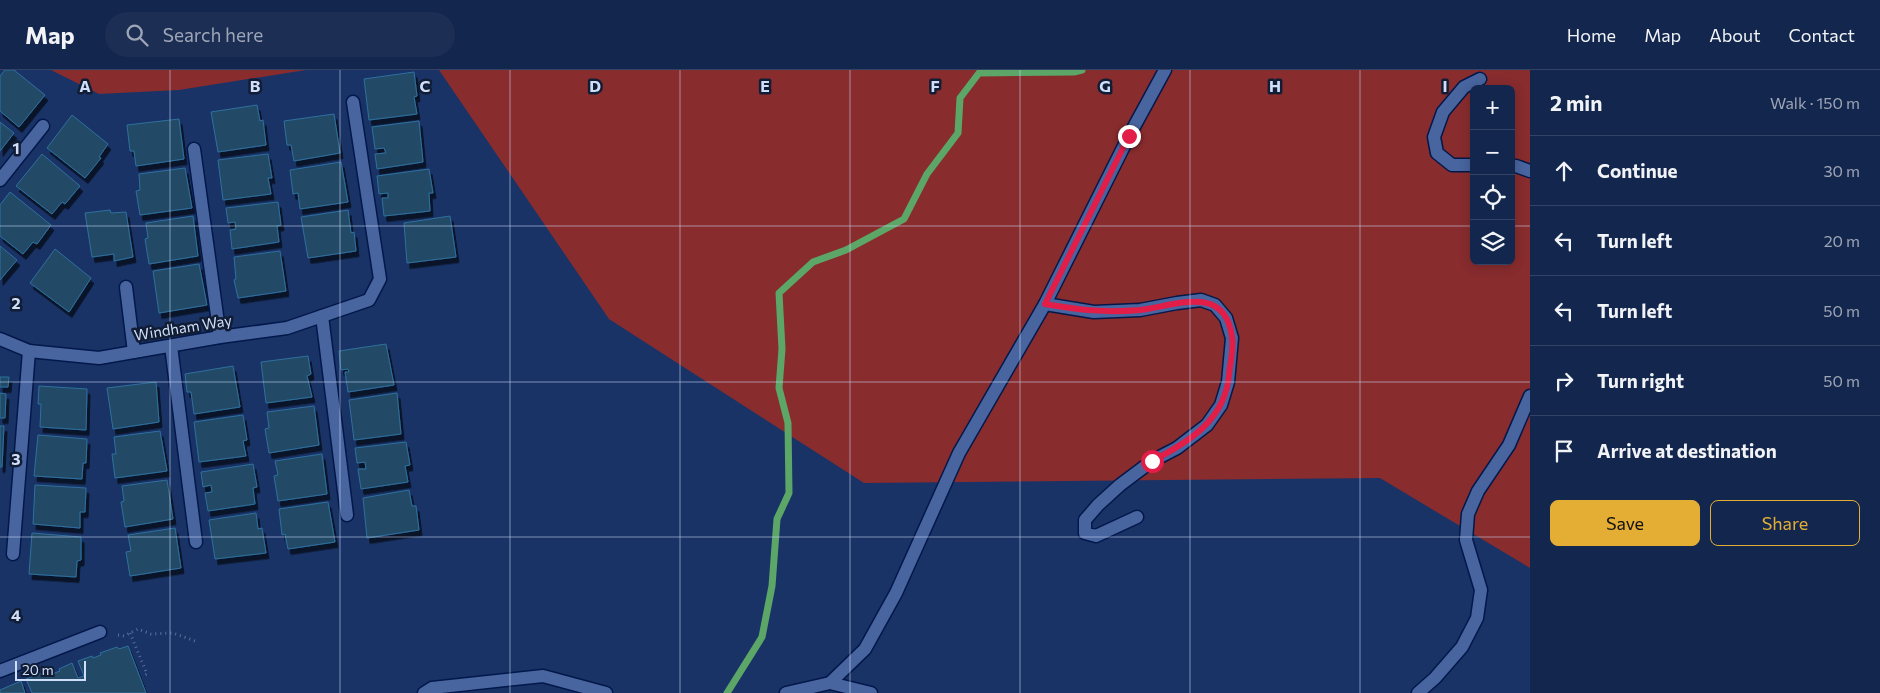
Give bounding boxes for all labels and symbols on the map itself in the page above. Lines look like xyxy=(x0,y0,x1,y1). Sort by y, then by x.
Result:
text: A xyxy=(79,76,91,95)
text: B xyxy=(250,76,261,95)
text: C xyxy=(420,76,431,95)
text: D xyxy=(589,76,601,95)
text: E xyxy=(760,76,770,95)
text: F xyxy=(930,76,940,95)
text: G xyxy=(1099,76,1111,95)
text: H xyxy=(1269,76,1281,95)
text: I xyxy=(1442,76,1448,95)
route end xyxy=(1118,125,1141,148)
text: 1 xyxy=(12,138,20,157)
text: 2 xyxy=(11,293,21,312)
street label: Windham Way xyxy=(133,310,233,344)
text: 3 xyxy=(11,449,21,468)
route start xyxy=(1141,450,1164,473)
text: 4 xyxy=(11,605,21,624)
scale bar xyxy=(15,658,86,681)

